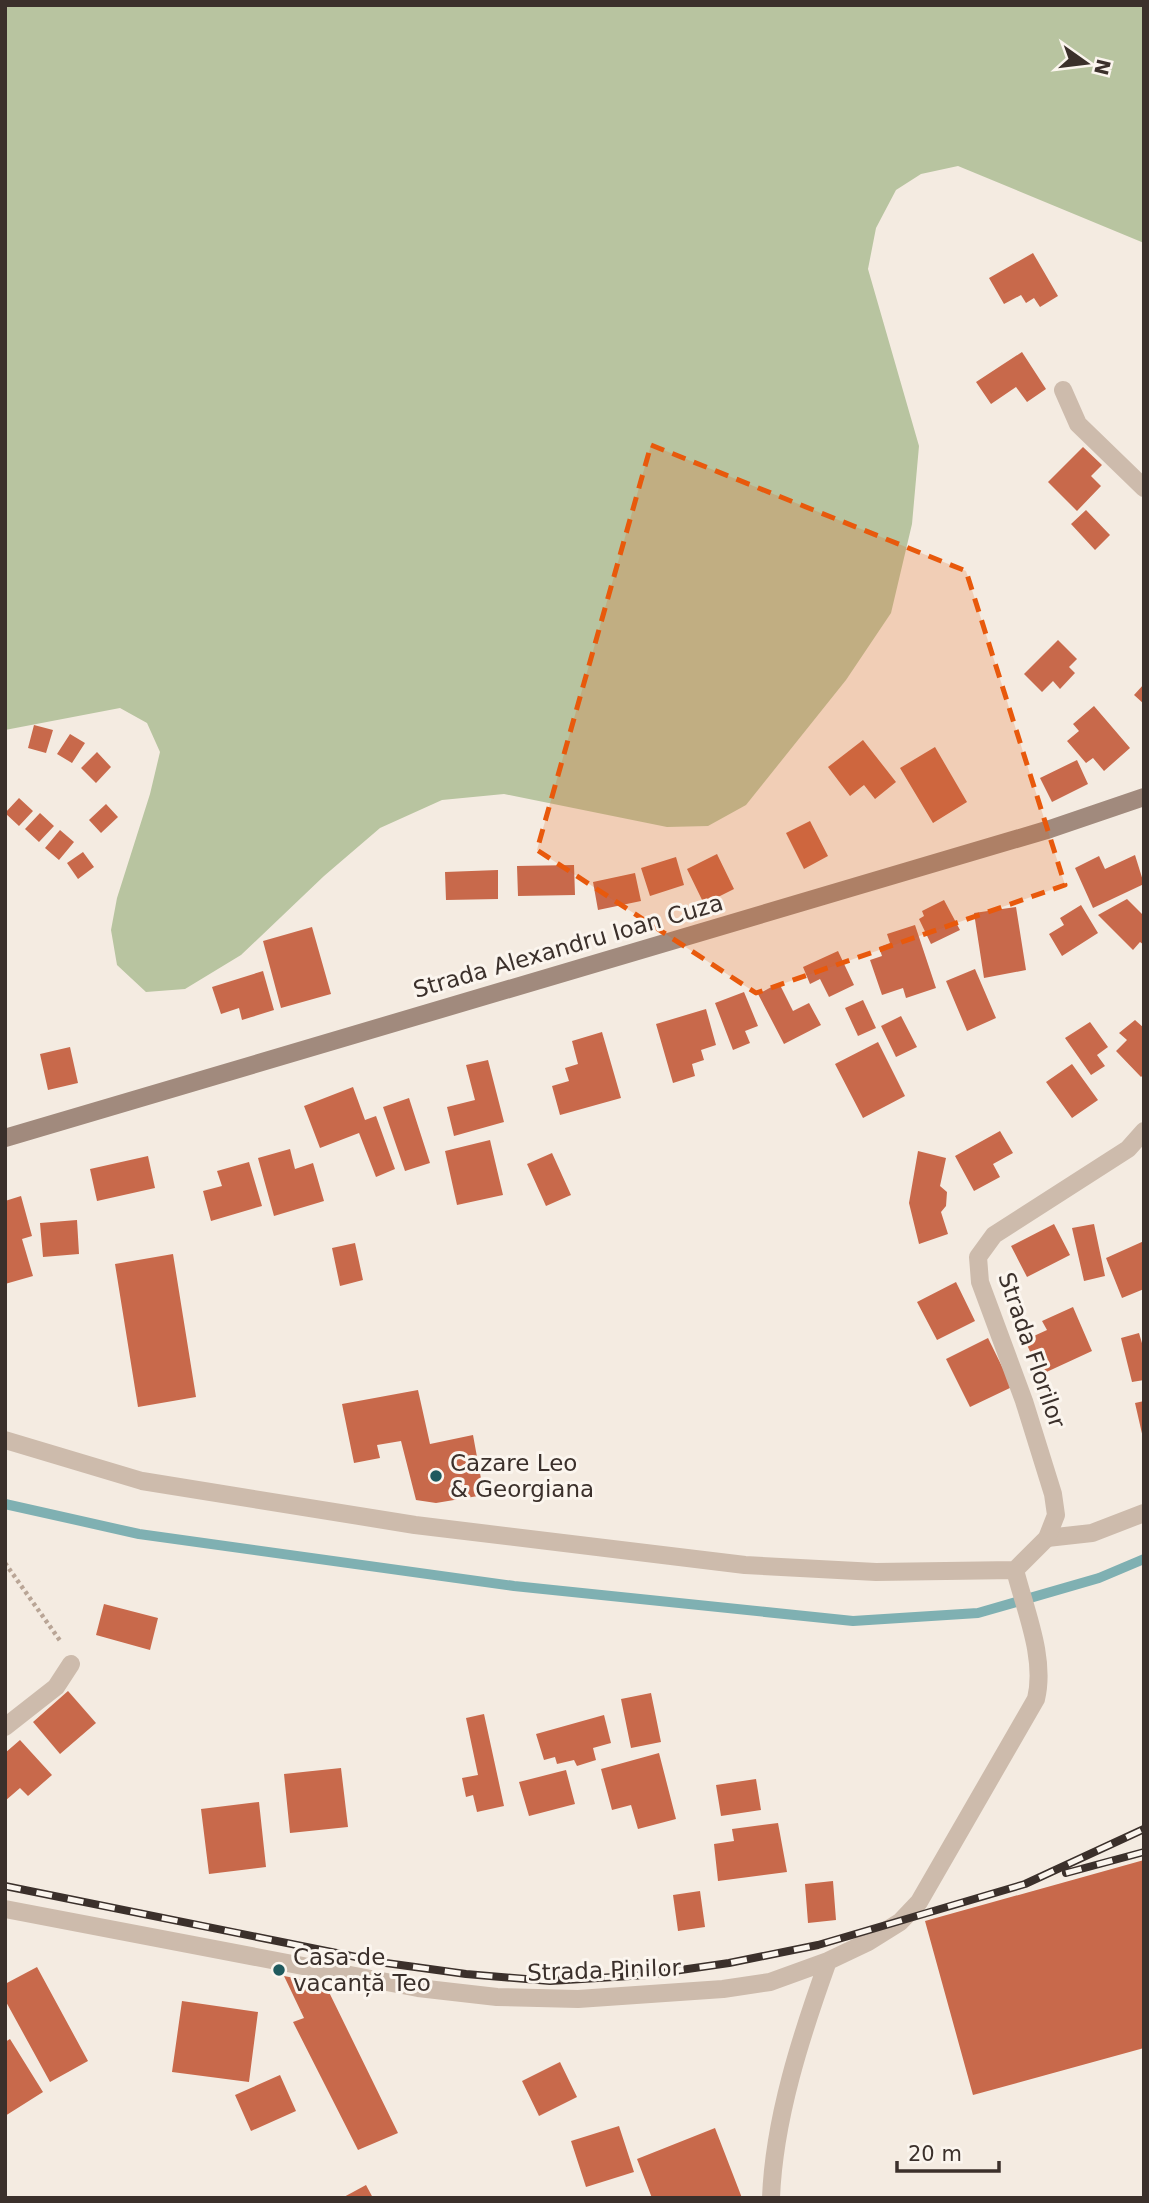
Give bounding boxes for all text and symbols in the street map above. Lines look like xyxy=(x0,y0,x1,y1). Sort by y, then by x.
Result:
north arrow xyxy=(1051,28,1121,98)
text: N xyxy=(1090,57,1115,77)
street label: Strada Alexandru Ioan Cuza xyxy=(410,889,726,1003)
street label: Strada Florilor xyxy=(993,1269,1071,1432)
place label: Cazare Leo & Georgiana xyxy=(450,1450,594,1502)
marker: Cazare Leo & Georgiana xyxy=(428,1468,444,1484)
place label: Casa de vacanță Teo xyxy=(293,1944,431,1997)
street label: Strada Pinilor xyxy=(527,1954,682,1986)
marker: Casa de vacanță Teo xyxy=(271,1962,287,1978)
scale bar xyxy=(897,2130,998,2174)
text: 20 m xyxy=(908,2142,962,2166)

